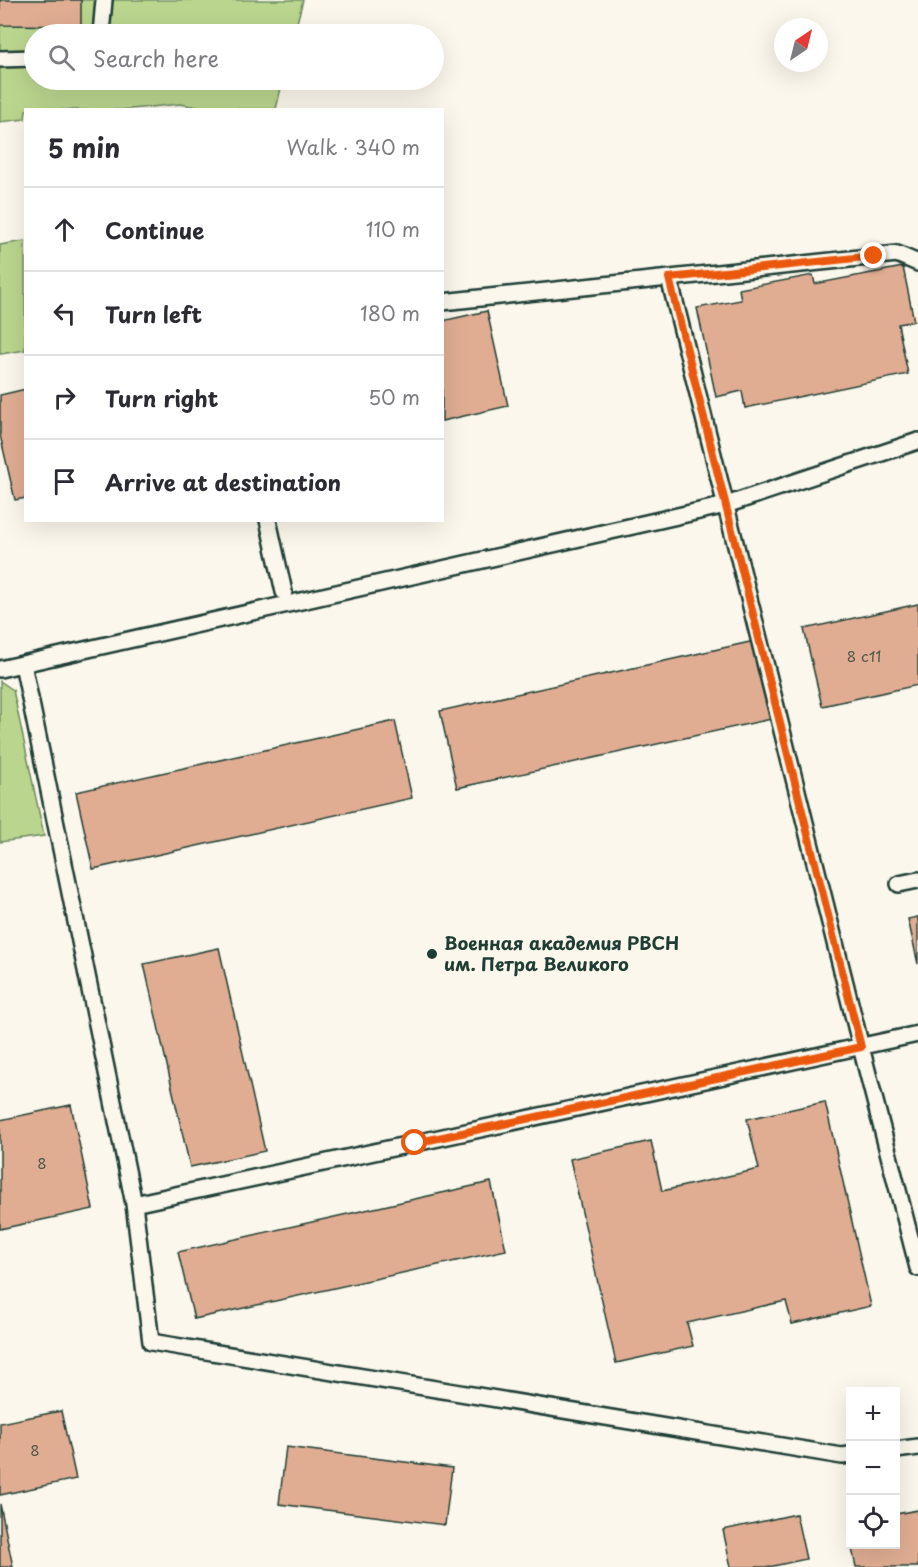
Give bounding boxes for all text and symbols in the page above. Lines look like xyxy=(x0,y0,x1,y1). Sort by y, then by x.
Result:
north arrow xyxy=(774,18,828,72)
search box xyxy=(24,24,444,90)
icon: search xyxy=(45,41,78,74)
text: Search here xyxy=(93,41,219,74)
text: 5 min xyxy=(48,128,120,167)
text: Walk · 340 m xyxy=(287,132,420,162)
icon: ahead xyxy=(48,213,81,246)
text: Continue xyxy=(105,213,204,246)
text: 110 m xyxy=(366,214,420,244)
route end xyxy=(860,242,886,268)
icon: left xyxy=(48,297,81,330)
text: Turn left xyxy=(105,297,202,330)
text: 180 m xyxy=(360,298,420,328)
icon: right xyxy=(48,381,81,414)
text: Turn right xyxy=(105,381,218,414)
text: 50 m xyxy=(368,382,420,412)
icon: arrive xyxy=(48,465,81,498)
text: Arrive at destination xyxy=(105,465,341,498)
house number: 8 с11 xyxy=(847,644,881,667)
place label: Военная академия РВСН им. Петра Великого xyxy=(444,929,679,977)
marker: Военная академия РВСН им. Петра Великого xyxy=(425,947,439,961)
route start xyxy=(401,1129,427,1155)
house number: 8 xyxy=(37,1151,47,1174)
map controls xyxy=(846,1387,900,1549)
button: + xyxy=(846,1387,900,1441)
house number: 8 xyxy=(30,1438,40,1461)
button: − xyxy=(846,1441,900,1495)
button: locate xyxy=(846,1495,900,1549)

